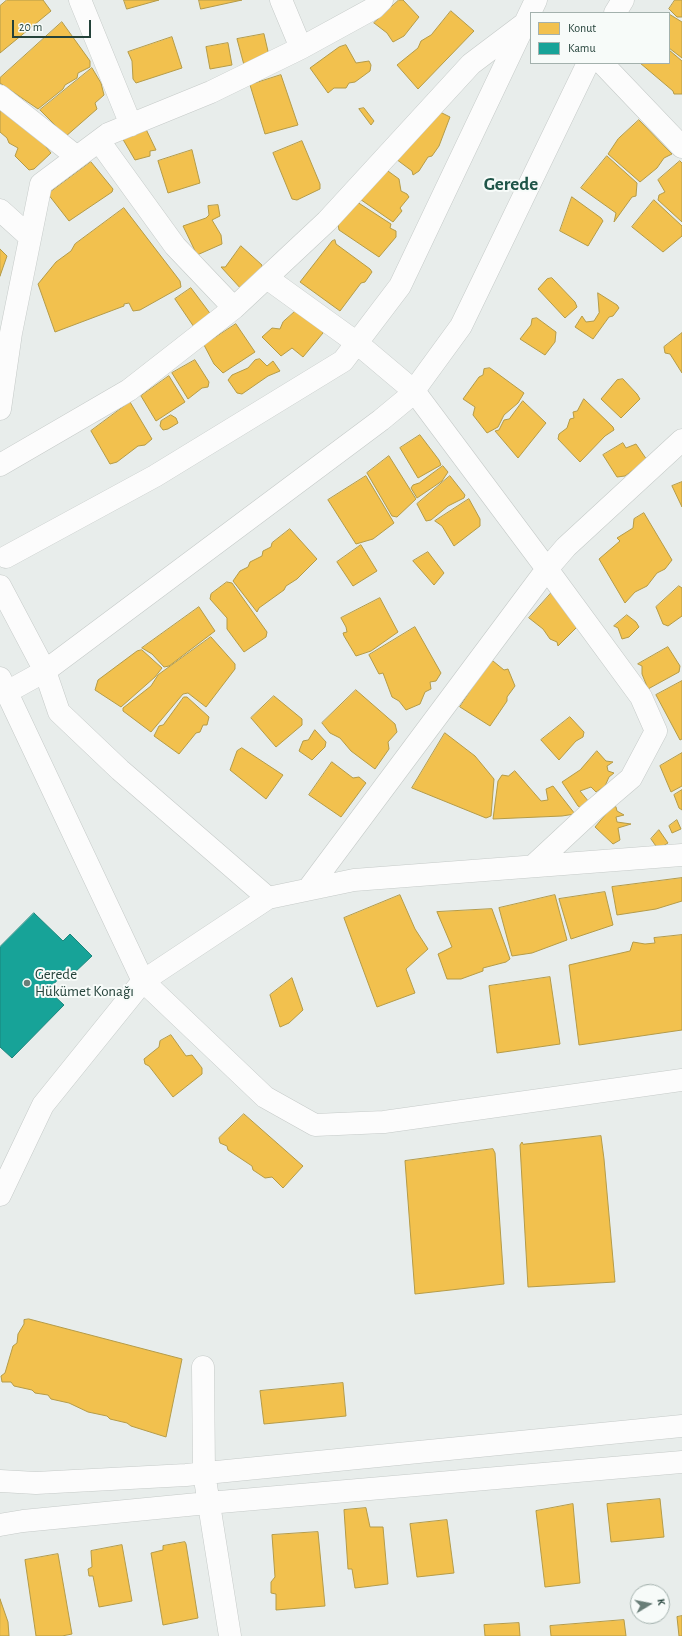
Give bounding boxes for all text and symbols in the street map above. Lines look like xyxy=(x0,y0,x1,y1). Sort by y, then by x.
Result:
scale bar xyxy=(14,12,93,38)
legend xyxy=(530,12,670,64)
text: 20 m xyxy=(19,21,42,33)
text: Konut xyxy=(568,22,596,34)
text: Kamu xyxy=(568,42,596,54)
district label: Gerede xyxy=(484,173,538,195)
place label: Gerede Hükümet Konağı xyxy=(35,965,134,1000)
marker: Gerede Hükümet Konağı xyxy=(22,978,32,988)
north arrow xyxy=(630,1584,670,1624)
text: K xyxy=(655,1598,667,1606)

